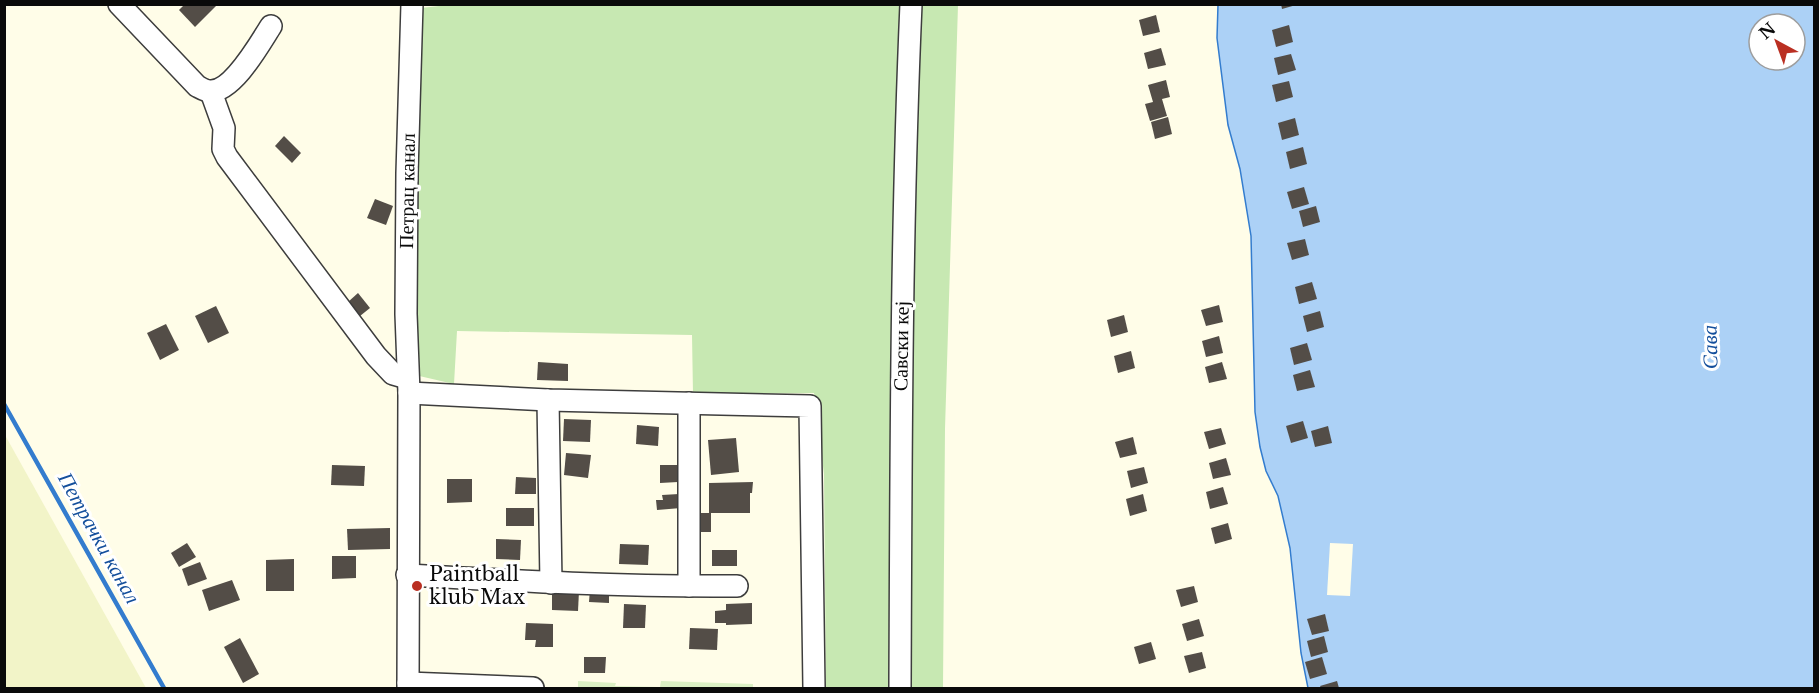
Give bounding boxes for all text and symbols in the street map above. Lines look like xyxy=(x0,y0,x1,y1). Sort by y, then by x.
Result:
north arrow xyxy=(1747,12,1807,72)
text: N xyxy=(1755,18,1779,43)
street label: Петрац канал xyxy=(394,133,420,249)
street label: Савски кеј xyxy=(888,301,914,391)
water label: Сава xyxy=(1697,325,1723,369)
water label: Петрачки канал xyxy=(52,467,146,608)
place label: Paintball klub Max xyxy=(429,562,525,609)
marker: Paintball klub Max xyxy=(410,579,424,593)

